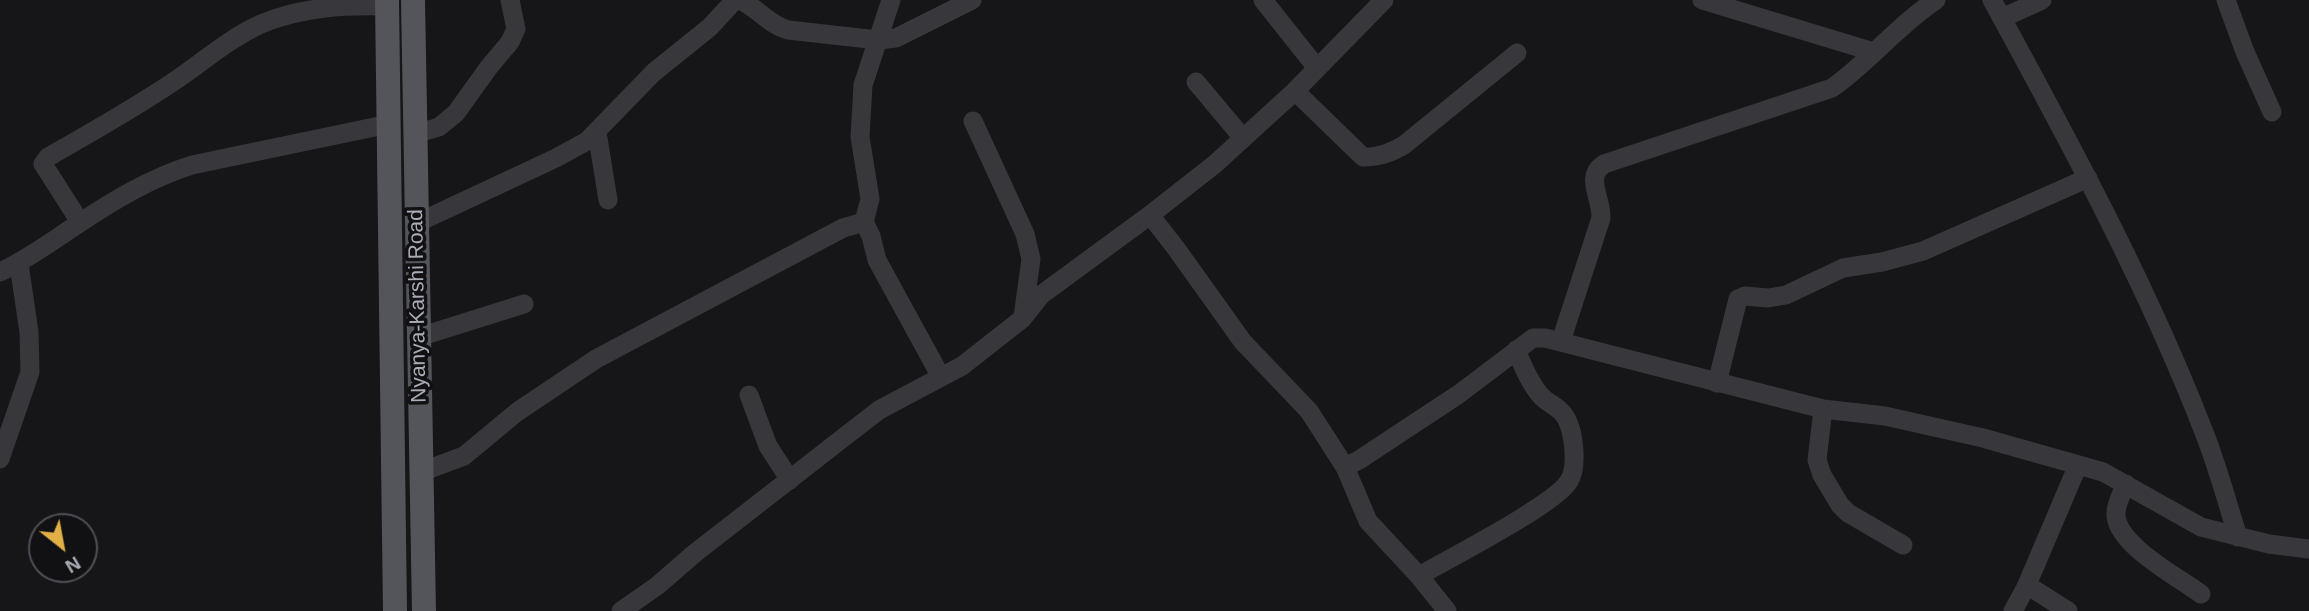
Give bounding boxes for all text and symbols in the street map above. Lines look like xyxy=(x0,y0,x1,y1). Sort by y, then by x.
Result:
street label: Nyanya-Karshi Road xyxy=(404,209,432,403)
north arrow xyxy=(28,513,98,583)
text: N xyxy=(62,552,84,577)

